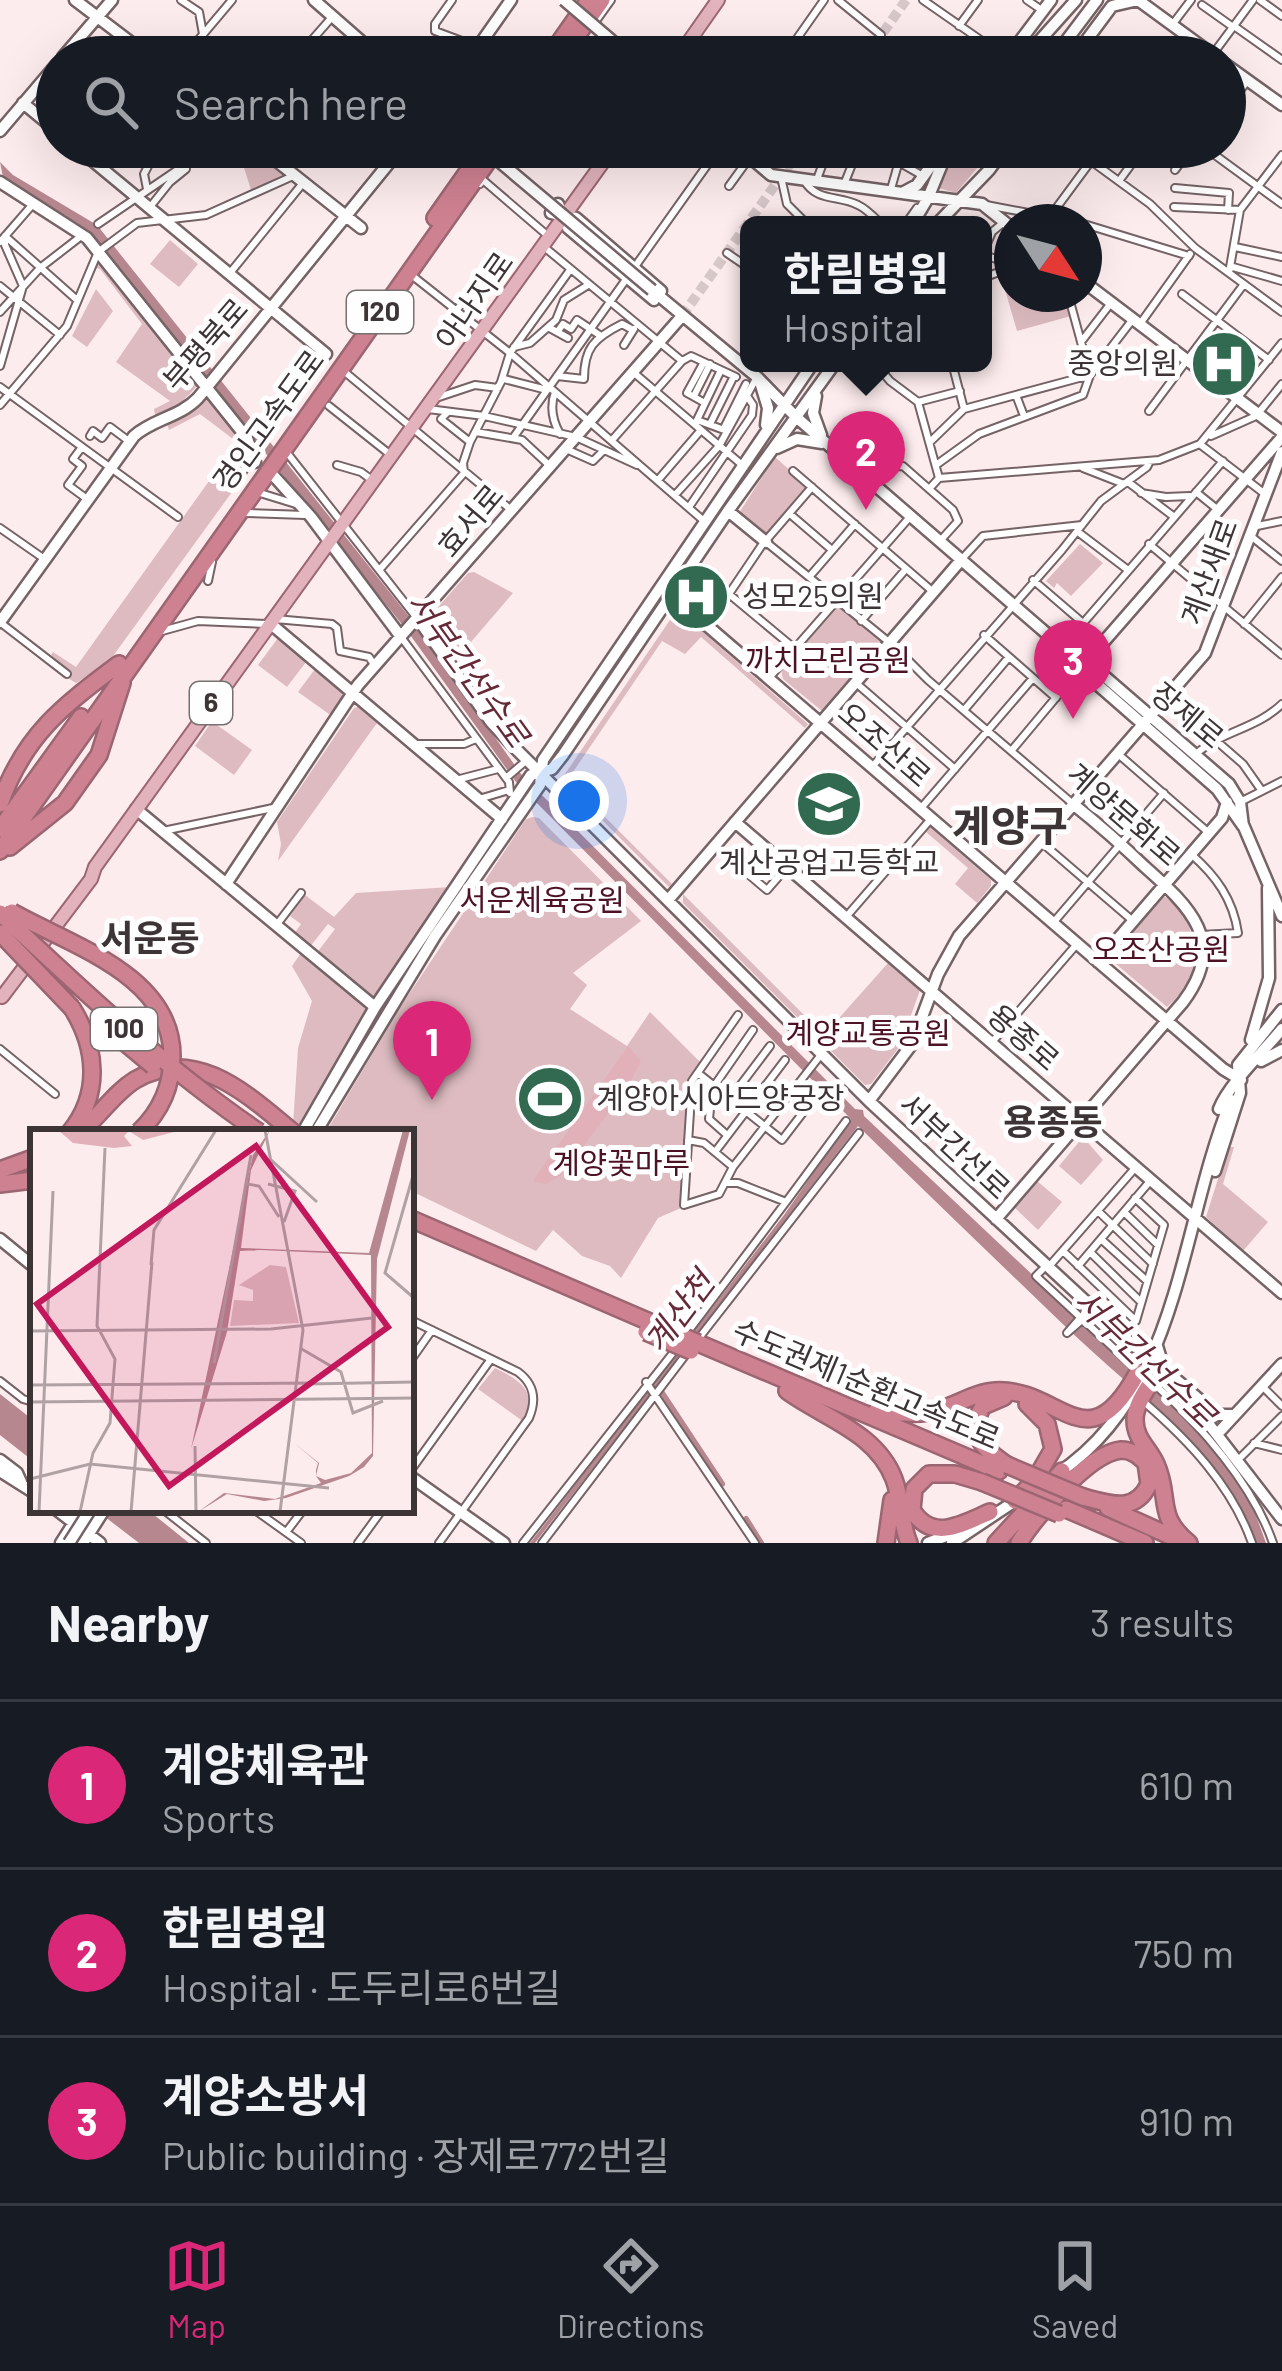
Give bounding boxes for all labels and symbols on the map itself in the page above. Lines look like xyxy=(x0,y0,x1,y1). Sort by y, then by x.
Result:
north arrow xyxy=(994,204,1102,312)
street label: 아나지로 xyxy=(427,244,520,355)
street label: 부평북로 xyxy=(155,290,254,397)
road number: 120 xyxy=(347,291,413,333)
hospital icon: 중앙의원 xyxy=(1189,329,1259,399)
street label: 경인고속도로 xyxy=(204,342,331,497)
place label: 중앙의원 xyxy=(1068,344,1178,380)
pin: 2 xyxy=(827,411,905,510)
street label: 효서로 xyxy=(429,476,510,563)
street label: 계산새로 xyxy=(1172,513,1244,629)
hospital icon: 성모25의원 xyxy=(661,562,731,632)
place label: 성모25의원 xyxy=(742,577,884,613)
water label: 서부간선수로 xyxy=(399,583,539,755)
pin: 3 xyxy=(1034,620,1112,719)
park label: 까치근린공원 xyxy=(745,641,911,677)
street label: 장제로 xyxy=(1145,674,1232,755)
road number: 6 xyxy=(190,682,232,724)
street label: 오조산로 xyxy=(832,694,939,793)
street label: 계양문화로 xyxy=(1060,755,1188,872)
school or university icon: 계산공업고등학교 xyxy=(794,769,864,839)
your location xyxy=(549,771,609,831)
district label: 계양구 xyxy=(952,799,1068,849)
place label: 계산공업고등학교 xyxy=(719,843,939,879)
park label: 서운체육공원 xyxy=(459,881,625,917)
district label: 서운동 xyxy=(100,915,200,958)
park label: 오조산공원 xyxy=(1092,930,1230,966)
street label: 용종로 xyxy=(981,996,1067,1077)
pin: 1 xyxy=(393,1001,471,1100)
road number: 100 xyxy=(91,1008,157,1050)
park label: 계양교통공원 xyxy=(785,1014,951,1050)
sports icon: 계양아시아드양궁장 xyxy=(515,1064,585,1134)
place label: 계양아시아드양궁장 xyxy=(596,1079,844,1115)
street label: 서부간선로 xyxy=(893,1085,1018,1206)
district label: 용종동 xyxy=(1003,1099,1103,1142)
inset map xyxy=(30,1129,414,1513)
park label: 계양꽃마루 xyxy=(552,1144,690,1180)
water label: 계산천 xyxy=(635,1260,724,1360)
water label: 서부간선수로 xyxy=(1066,1280,1226,1436)
street label: 수도권제1순환고속도로 xyxy=(728,1311,1006,1456)

